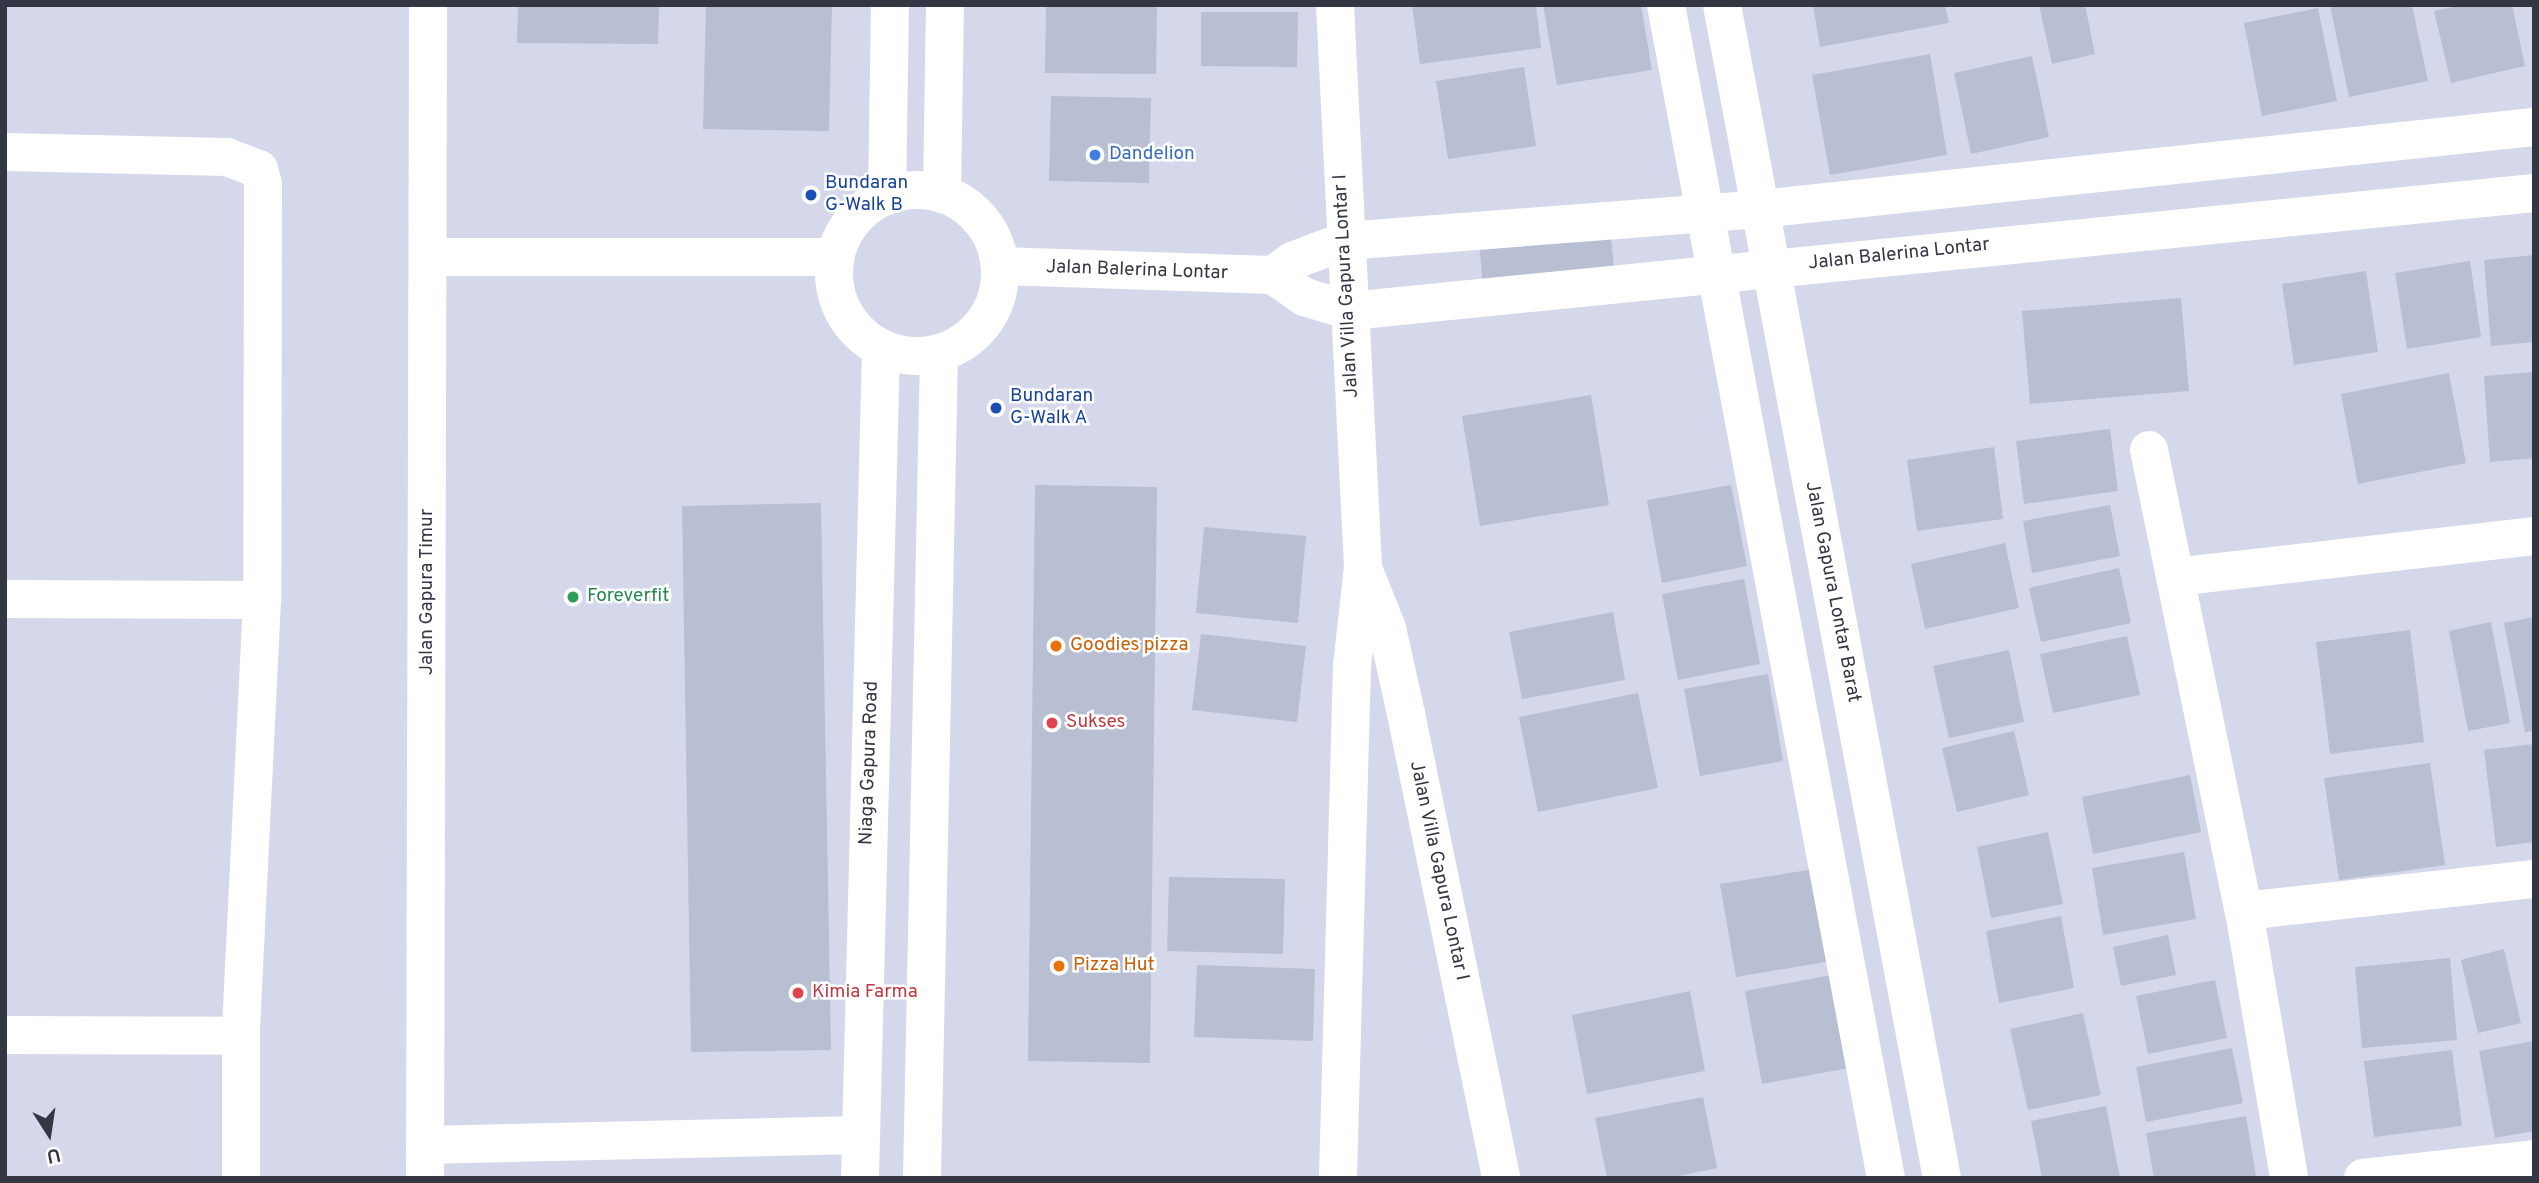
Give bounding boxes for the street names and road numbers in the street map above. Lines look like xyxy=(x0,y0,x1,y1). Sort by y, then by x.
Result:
street label: Jalan Villa Gapura Lontar I xyxy=(1330,173,1364,399)
street label: Jalan Balerina Lontar xyxy=(1807,234,1991,276)
street label: Jalan Balerina Lontar xyxy=(1046,256,1228,286)
street label: Jalan Gapura Lontar Barat xyxy=(1799,480,1865,704)
street label: Jalan Gapura Timur xyxy=(417,508,439,676)
street label: Niaga Gapura Road xyxy=(856,681,884,845)
street label: Jalan Villa Gapura Lontar I xyxy=(1403,759,1473,983)

